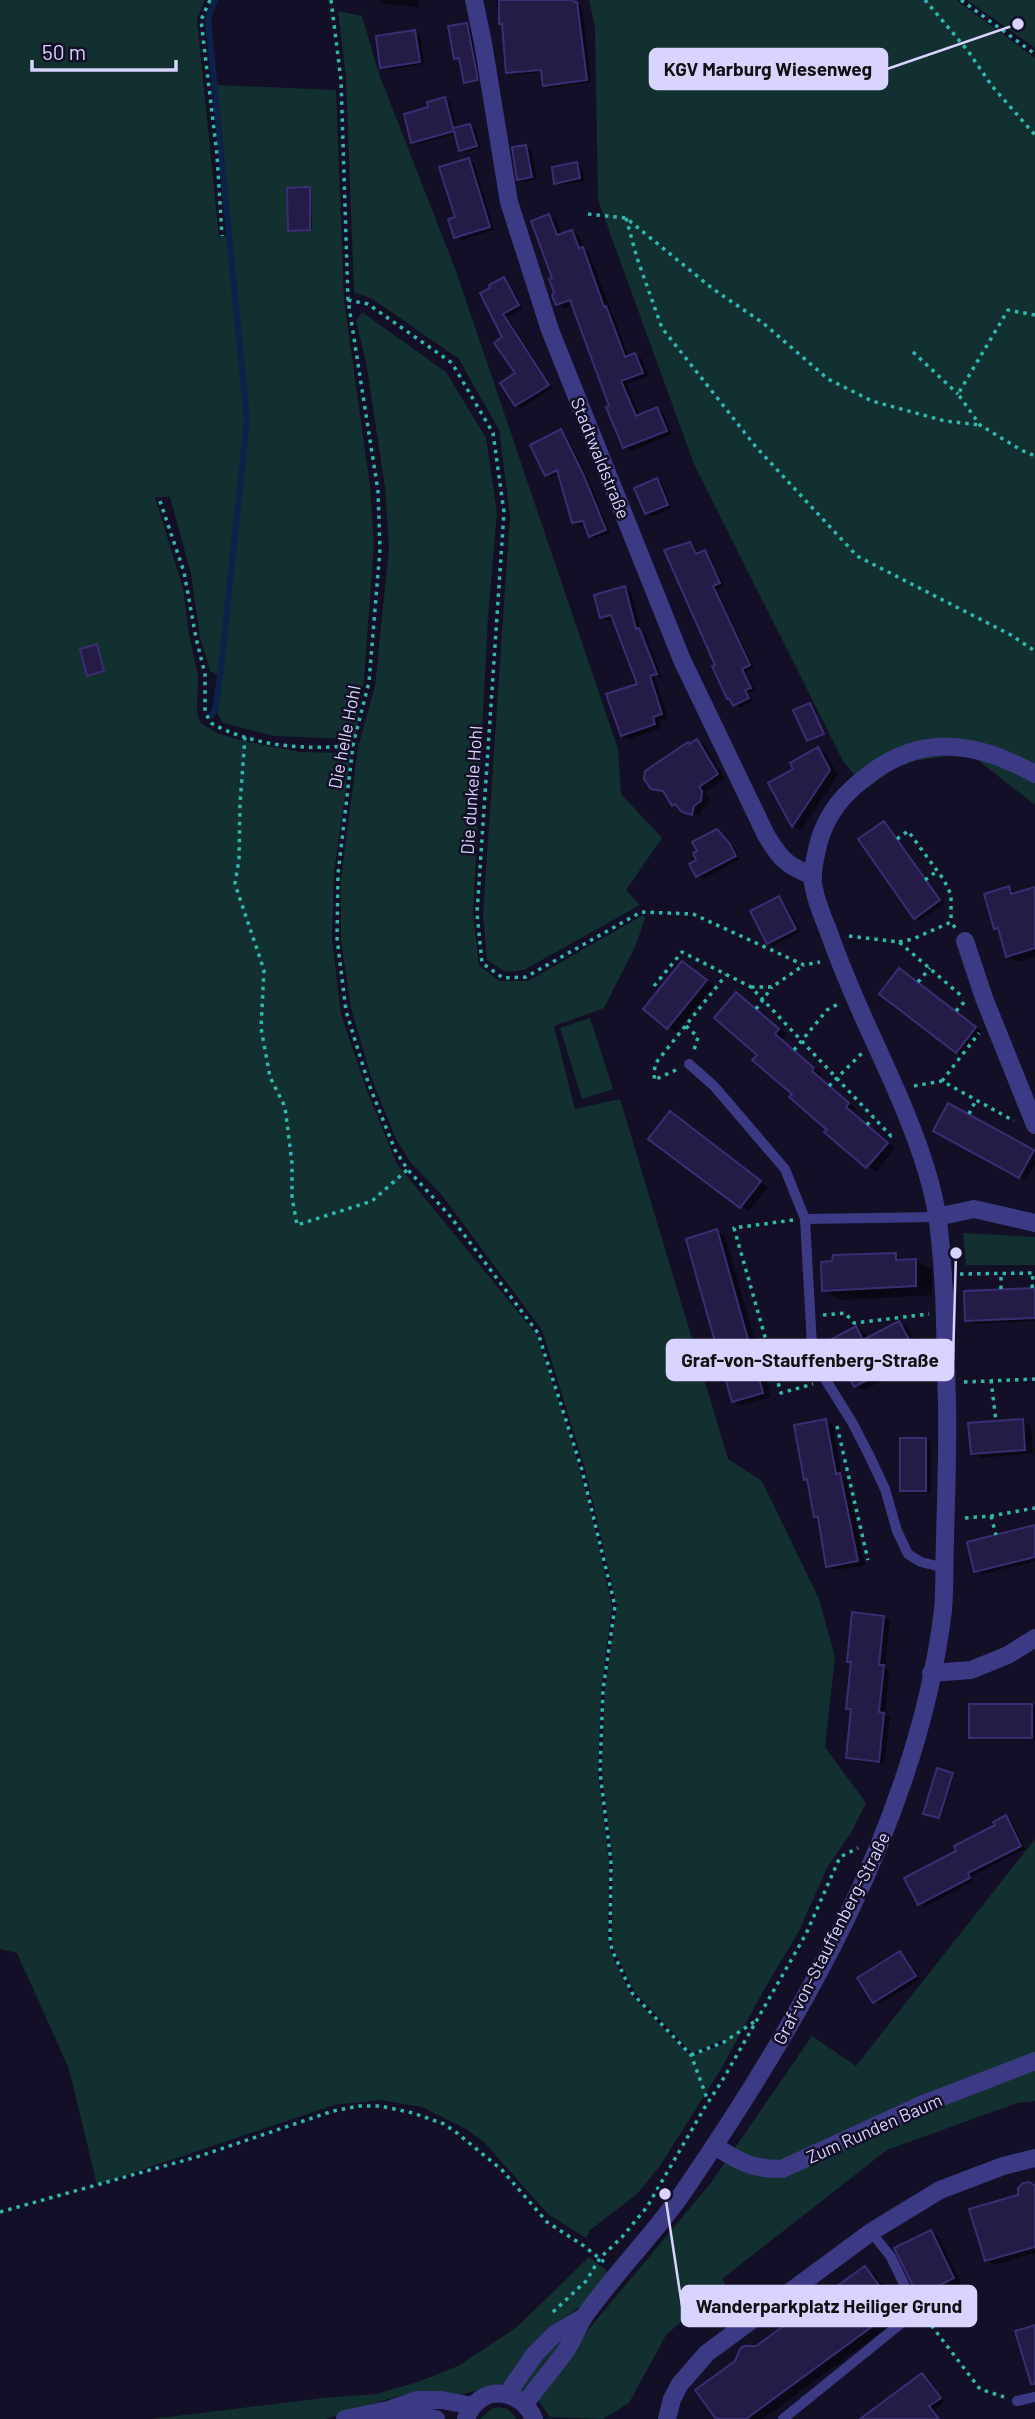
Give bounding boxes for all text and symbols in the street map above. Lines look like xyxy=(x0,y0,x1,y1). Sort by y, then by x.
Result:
scale bar xyxy=(32,28,175,72)
text: 50 m xyxy=(42,39,86,64)
callout: KGV Marburg Wiesenweg xyxy=(650,49,887,89)
text: KGV Marburg Wiesenweg xyxy=(664,57,872,80)
street label: Stadtwaldstraße xyxy=(567,394,635,522)
street label: Die helle Hohl xyxy=(323,683,365,791)
street label: Die dunkele Hohl xyxy=(456,725,486,855)
callout: Graf-von-Stauffenberg-Straße xyxy=(667,1340,953,1380)
text: Graf-von-Stauffenberg-Straße xyxy=(681,1348,939,1371)
street label: Graf-von-Stauffenberg-Straße xyxy=(768,1828,894,2048)
street label: Zum Runden Baum xyxy=(803,2088,945,2168)
callout: Wanderparkplatz Heiliger Grund xyxy=(682,2286,976,2326)
text: Wanderparkplatz Heiliger Grund xyxy=(696,2294,962,2317)

